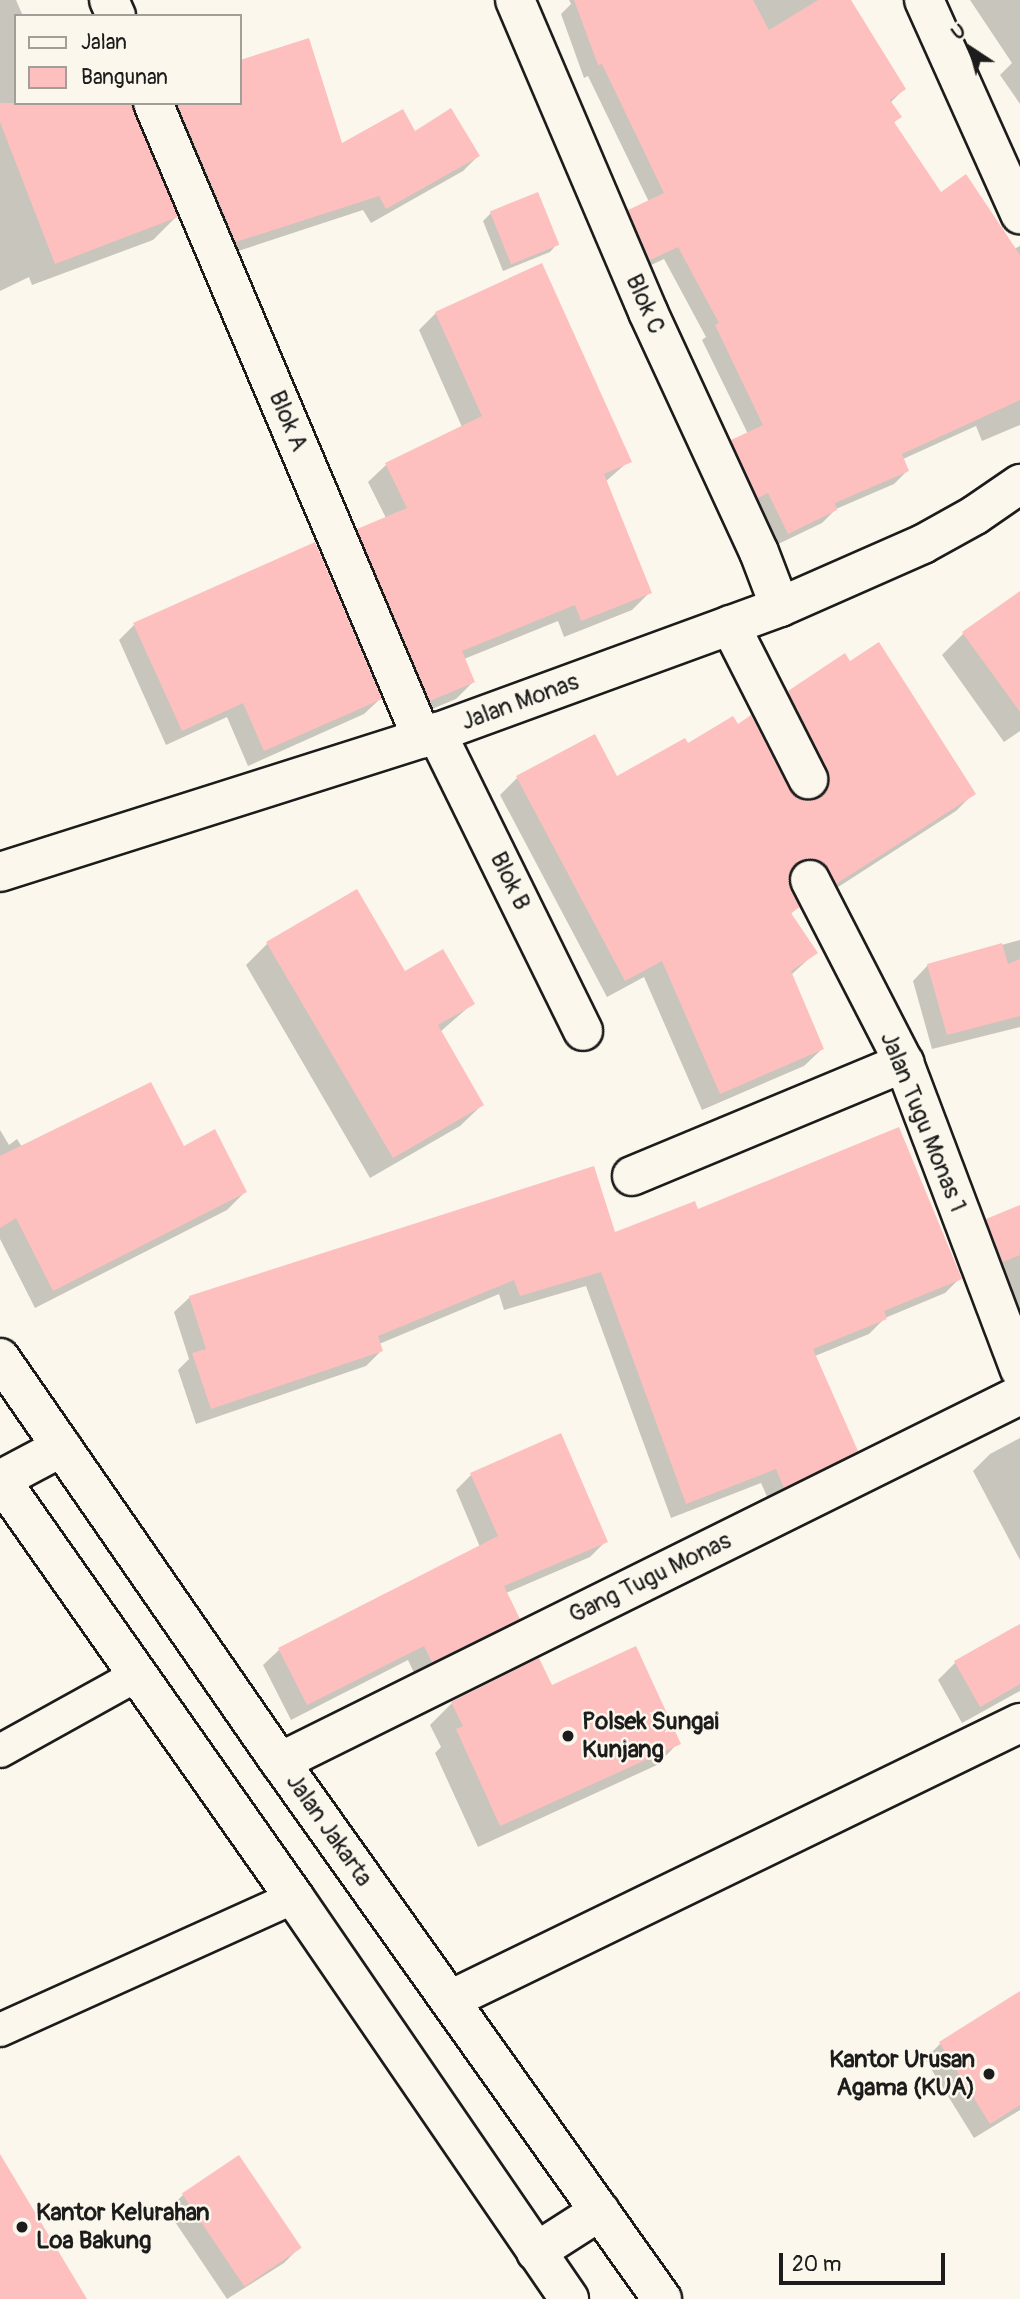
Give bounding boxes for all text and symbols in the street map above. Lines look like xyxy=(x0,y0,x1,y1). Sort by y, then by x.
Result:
legend xyxy=(14,14,242,105)
north arrow xyxy=(936,14,1006,84)
text: U xyxy=(947,19,971,45)
text: Jalan xyxy=(81,29,127,56)
text: Bangunan xyxy=(81,64,168,91)
street label: Blok C xyxy=(619,270,671,338)
street label: Blok A xyxy=(262,386,314,456)
street label: Jalan Monas xyxy=(457,667,583,737)
street label: Blok B xyxy=(484,847,536,915)
street label: Jalan Tugu Monas 1 xyxy=(874,1028,972,1216)
street label: Gang Tugu Monas xyxy=(564,1526,736,1630)
place label: Polsek Sungai Kunjang xyxy=(582,1708,719,1764)
marker: Polsek Sungai Kunjang xyxy=(560,1728,576,1744)
street label: Jalan Jakarta xyxy=(280,1768,378,1892)
place label: Kantor Urusan Agama (KUA) xyxy=(829,2046,975,2102)
marker: Kantor Urusan Agama (KUA) xyxy=(981,2066,997,2082)
place label: Kantor Kelurahan Loa Bakung xyxy=(36,2199,210,2255)
marker: Kantor Kelurahan Loa Bakung xyxy=(14,2219,30,2235)
scale bar xyxy=(782,2240,948,2284)
text: 20 m xyxy=(792,2251,841,2278)

